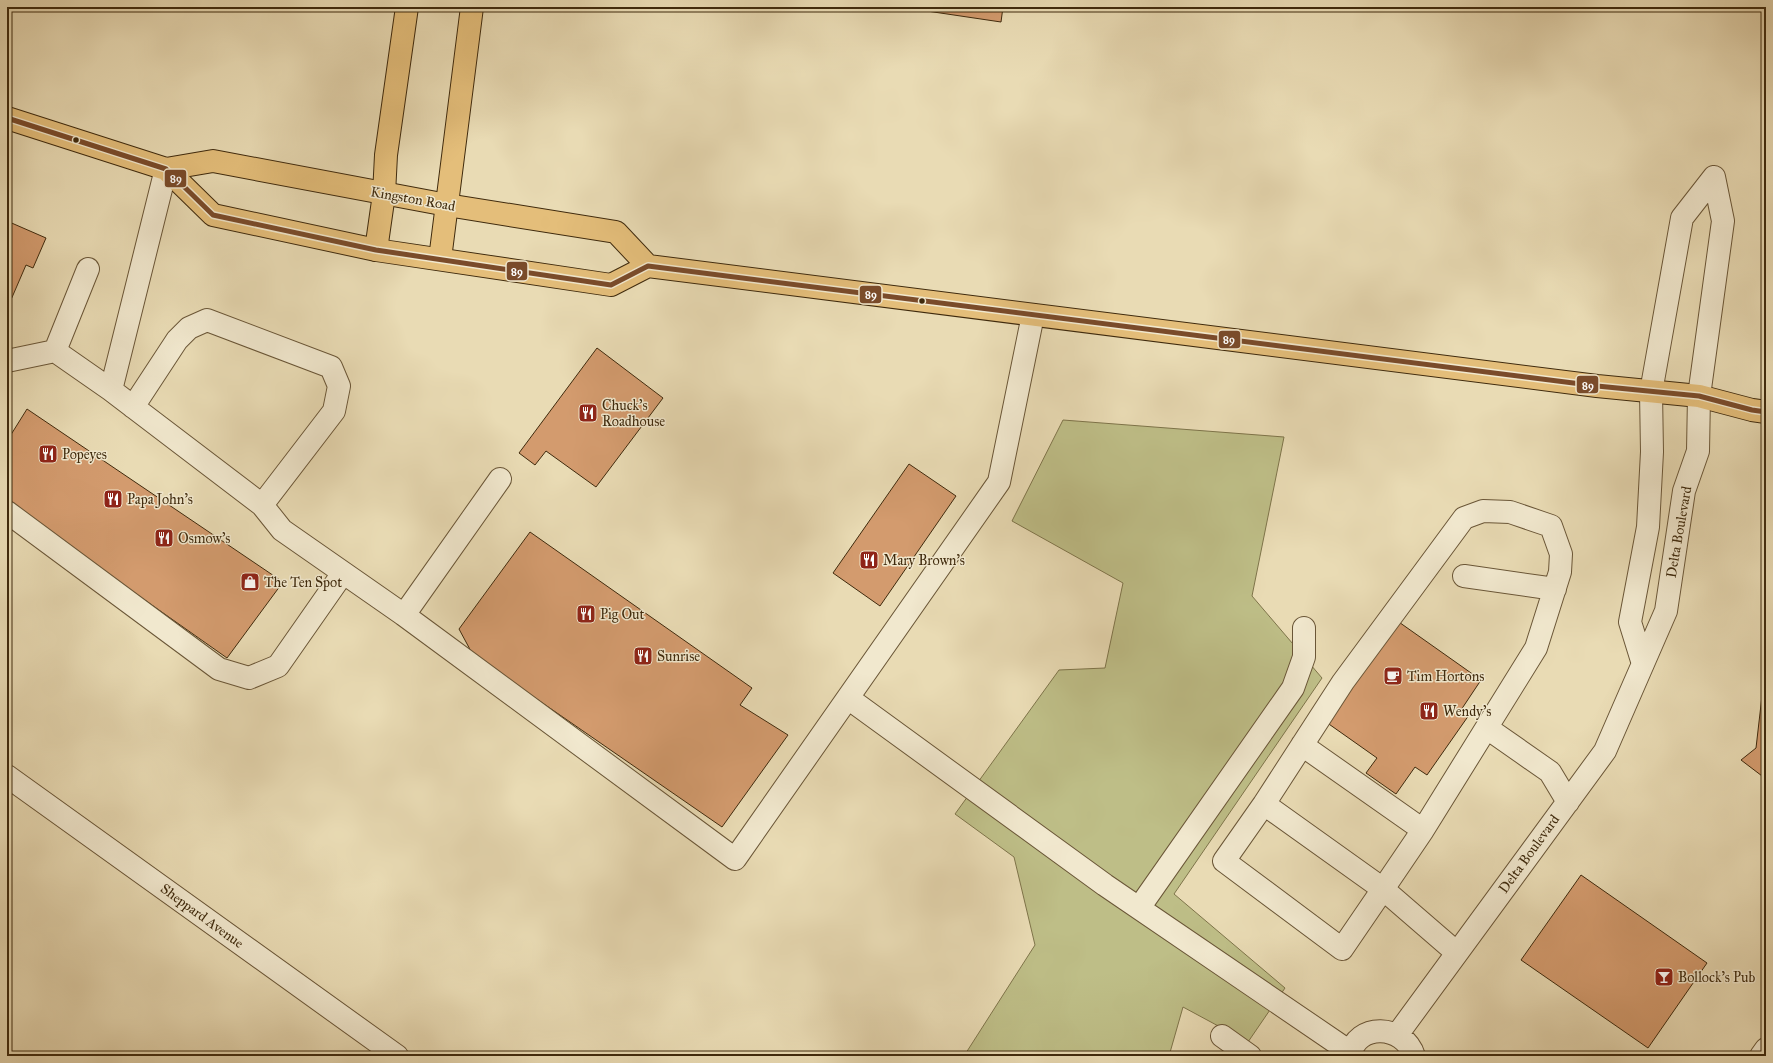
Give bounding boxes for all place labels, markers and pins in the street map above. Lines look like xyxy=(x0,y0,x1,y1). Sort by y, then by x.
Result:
unlabelled marker xyxy=(71,135,81,145)
unlabelled marker xyxy=(917,296,927,306)
place label: Chuck's Roadhouse xyxy=(602,397,665,430)
restaurant icon: Chuck's Roadhouse xyxy=(577,402,599,424)
restaurant icon: Popeyes xyxy=(37,443,59,465)
place label: Popeyes xyxy=(62,446,107,463)
restaurant icon: Papa John's xyxy=(102,488,124,510)
place label: Papa John's xyxy=(127,491,193,509)
restaurant icon: Osmow's xyxy=(153,527,175,549)
place label: Osmow's xyxy=(178,530,230,547)
restaurant icon: Mary Brown's xyxy=(858,549,880,571)
place label: Mary Brown's xyxy=(883,552,965,569)
shop icon: The Ten Spot xyxy=(239,571,261,593)
place label: The Ten Spot xyxy=(264,574,342,591)
restaurant icon: Pig Out xyxy=(575,603,597,625)
place label: Pig Out xyxy=(600,606,645,623)
restaurant icon: Sunrise xyxy=(632,645,654,667)
place label: Sunrise xyxy=(657,648,700,665)
cafe icon: Tim Hortons xyxy=(1382,665,1404,687)
place label: Tim Hortons xyxy=(1407,668,1484,685)
restaurant icon: Wendy's xyxy=(1418,700,1440,722)
place label: Wendy's xyxy=(1443,703,1491,720)
bar icon: Bollock's Pub xyxy=(1653,966,1675,988)
place label: Bollock's Pub xyxy=(1678,969,1755,986)

